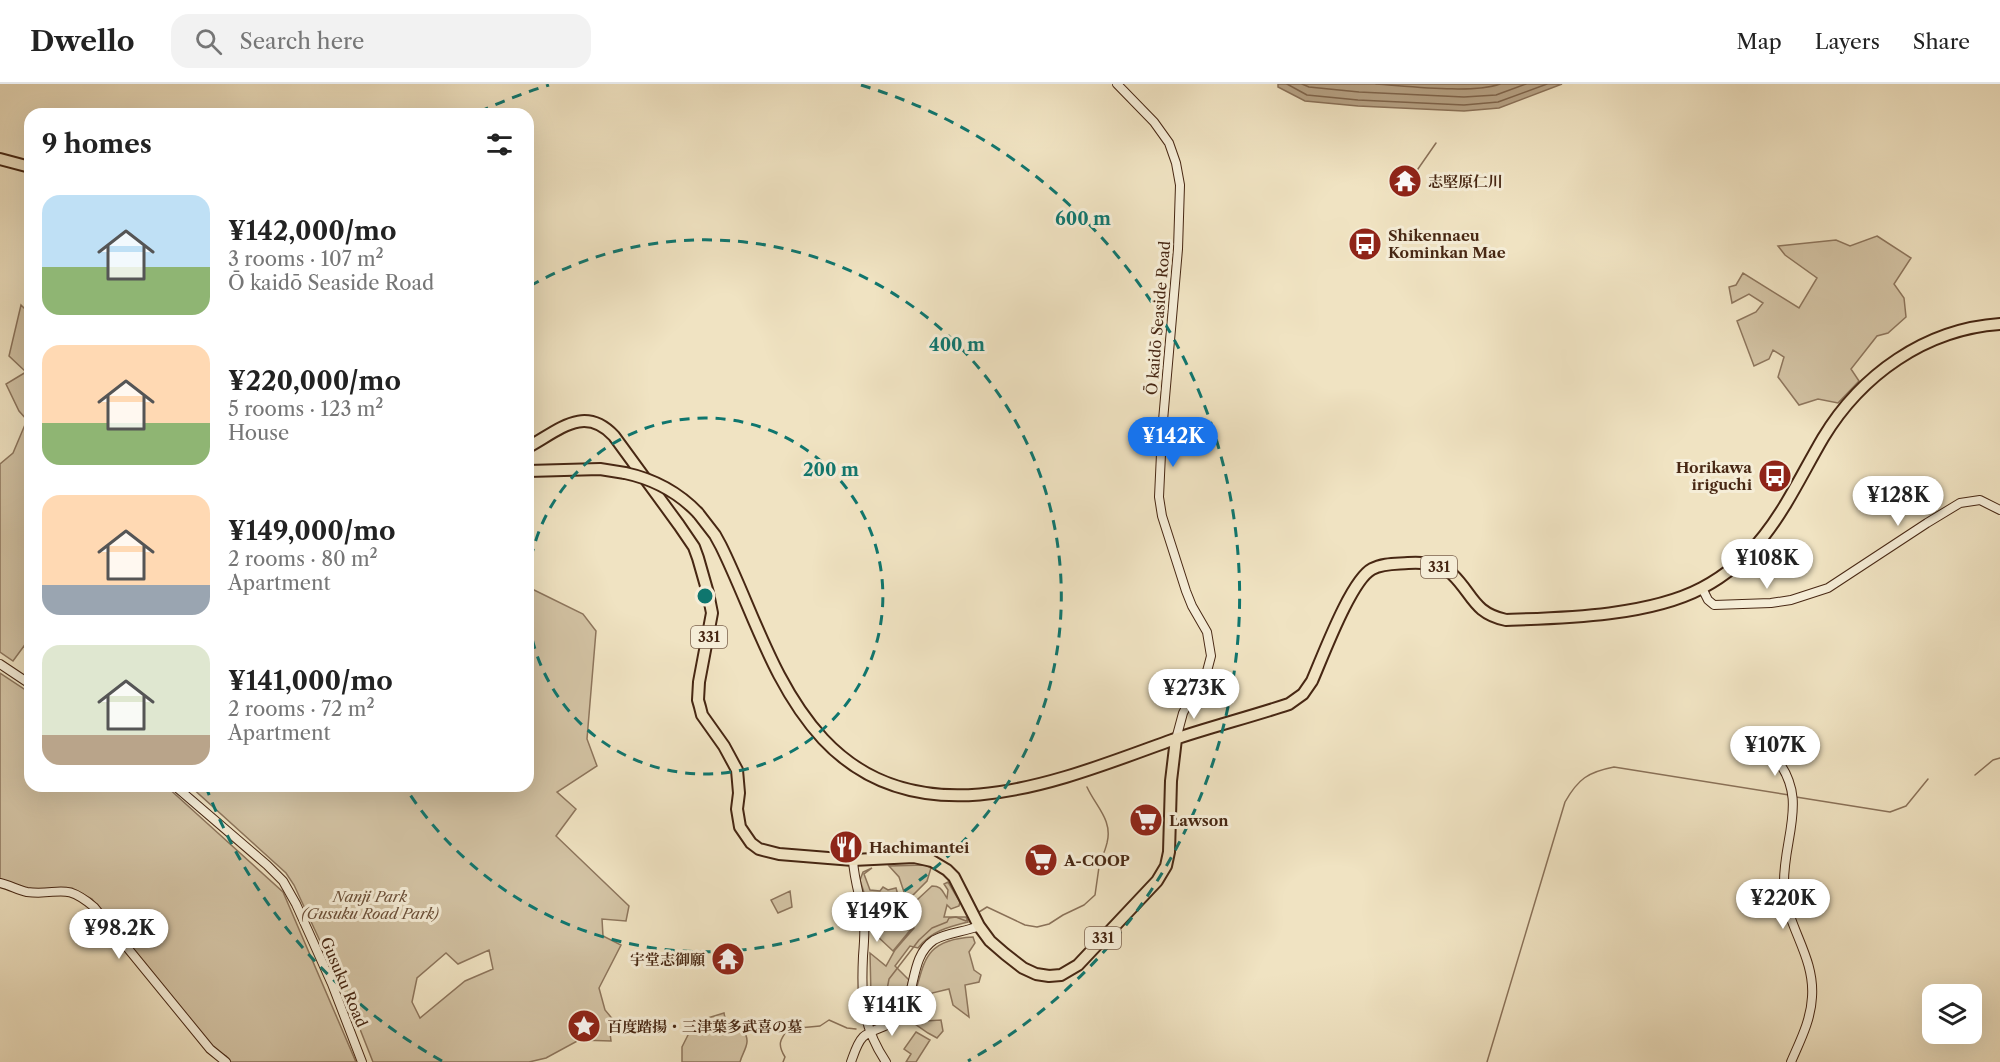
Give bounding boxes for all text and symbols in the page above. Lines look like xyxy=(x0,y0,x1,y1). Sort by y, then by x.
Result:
search box xyxy=(171,14,591,68)
text: Dwello xyxy=(30,24,135,58)
icon: search xyxy=(192,25,225,58)
text: Search here xyxy=(240,28,364,55)
text: Map xyxy=(1737,29,1782,54)
text: Layers xyxy=(1815,29,1880,54)
text: Share xyxy=(1913,29,1970,54)
text: 9 homes xyxy=(42,128,152,160)
icon: filters xyxy=(483,128,516,161)
temple icon: 志堅原仁川 xyxy=(1387,163,1423,199)
place label: 志堅原仁川 xyxy=(1428,172,1503,191)
text: 600 m xyxy=(1055,208,1111,230)
text: ¥142,000/mo xyxy=(228,215,397,247)
icon: home xyxy=(90,219,162,291)
bus stop icon: Shikennaeu Kominkan Mae xyxy=(1347,226,1383,262)
place label: Shikennaeu Kominkan Mae xyxy=(1388,226,1506,262)
street label: Ō kaidō Seaside Road xyxy=(1142,240,1174,396)
text: 3 rooms · 107 m² xyxy=(228,247,384,271)
text: Ō kaidō Seaside Road xyxy=(228,271,434,295)
text: 400 m xyxy=(929,334,985,356)
text: ¥220,000/mo xyxy=(228,365,401,397)
icon: home xyxy=(90,369,162,441)
text: 5 rooms · 123 m² xyxy=(228,397,384,421)
pin: ¥142K xyxy=(1131,417,1215,468)
text: House xyxy=(228,421,289,445)
text: ¥142K xyxy=(1142,424,1204,448)
place label: Horikawa iriguchi xyxy=(1676,458,1753,494)
bus stop icon: Horikawa iriguchi xyxy=(1757,458,1793,494)
text: 200 m xyxy=(803,459,859,481)
pin: ¥128K xyxy=(1856,476,1940,527)
text: ¥128K xyxy=(1867,483,1929,507)
text: ¥149,000/mo xyxy=(228,515,396,547)
icon: home xyxy=(90,519,162,591)
pin: ¥108K xyxy=(1725,539,1809,590)
text: ¥108K xyxy=(1735,546,1799,570)
text: 2 rooms · 80 m² xyxy=(228,547,378,571)
road number: 331 xyxy=(1421,556,1457,578)
text: Apartment xyxy=(228,571,331,595)
centre of rings xyxy=(695,586,715,606)
road number: 331 xyxy=(691,626,727,648)
text: ¥141,000/mo xyxy=(228,665,393,697)
icon: home xyxy=(90,669,162,741)
pin: ¥273K xyxy=(1152,669,1236,720)
text: ¥273K xyxy=(1162,676,1226,700)
text: 2 rooms · 72 m² xyxy=(228,697,375,721)
text: Apartment xyxy=(228,721,331,745)
pin: ¥107K xyxy=(1733,726,1817,777)
text: ¥107K xyxy=(1744,733,1806,757)
supermarket icon: Lawson xyxy=(1128,802,1164,838)
place label: Lawson xyxy=(1169,811,1229,830)
restaurant icon: Hachimantei xyxy=(828,829,864,865)
place label: Hachimantei xyxy=(869,838,970,857)
supermarket icon: A-COOP xyxy=(1023,842,1059,878)
place label: A-COOP xyxy=(1063,851,1130,870)
pin: ¥220K xyxy=(1741,879,1825,930)
text: ¥220K xyxy=(1750,886,1816,910)
park label: Nanji Park (Gusuku Road Park) xyxy=(301,887,439,923)
pin: ¥149K xyxy=(835,892,919,943)
text: ¥149K xyxy=(846,899,908,923)
pin: ¥98.2K xyxy=(70,909,168,960)
text: ¥98.2K xyxy=(83,916,155,940)
road number: 331 xyxy=(1085,927,1121,949)
street label: Gusuku Road xyxy=(316,934,372,1030)
temple icon: 宇堂志御願 xyxy=(710,941,746,977)
place label: 宇堂志御願 xyxy=(630,950,705,969)
map controls xyxy=(1922,984,1982,1044)
button: layers xyxy=(1922,984,1982,1044)
pin: ¥141K xyxy=(850,986,934,1037)
text: ¥141K xyxy=(862,993,922,1017)
place icon: 百度踏揚・三津葉多武喜の墓 xyxy=(566,1008,602,1044)
place label: 百度踏揚・三津葉多武喜の墓 xyxy=(607,1017,802,1036)

